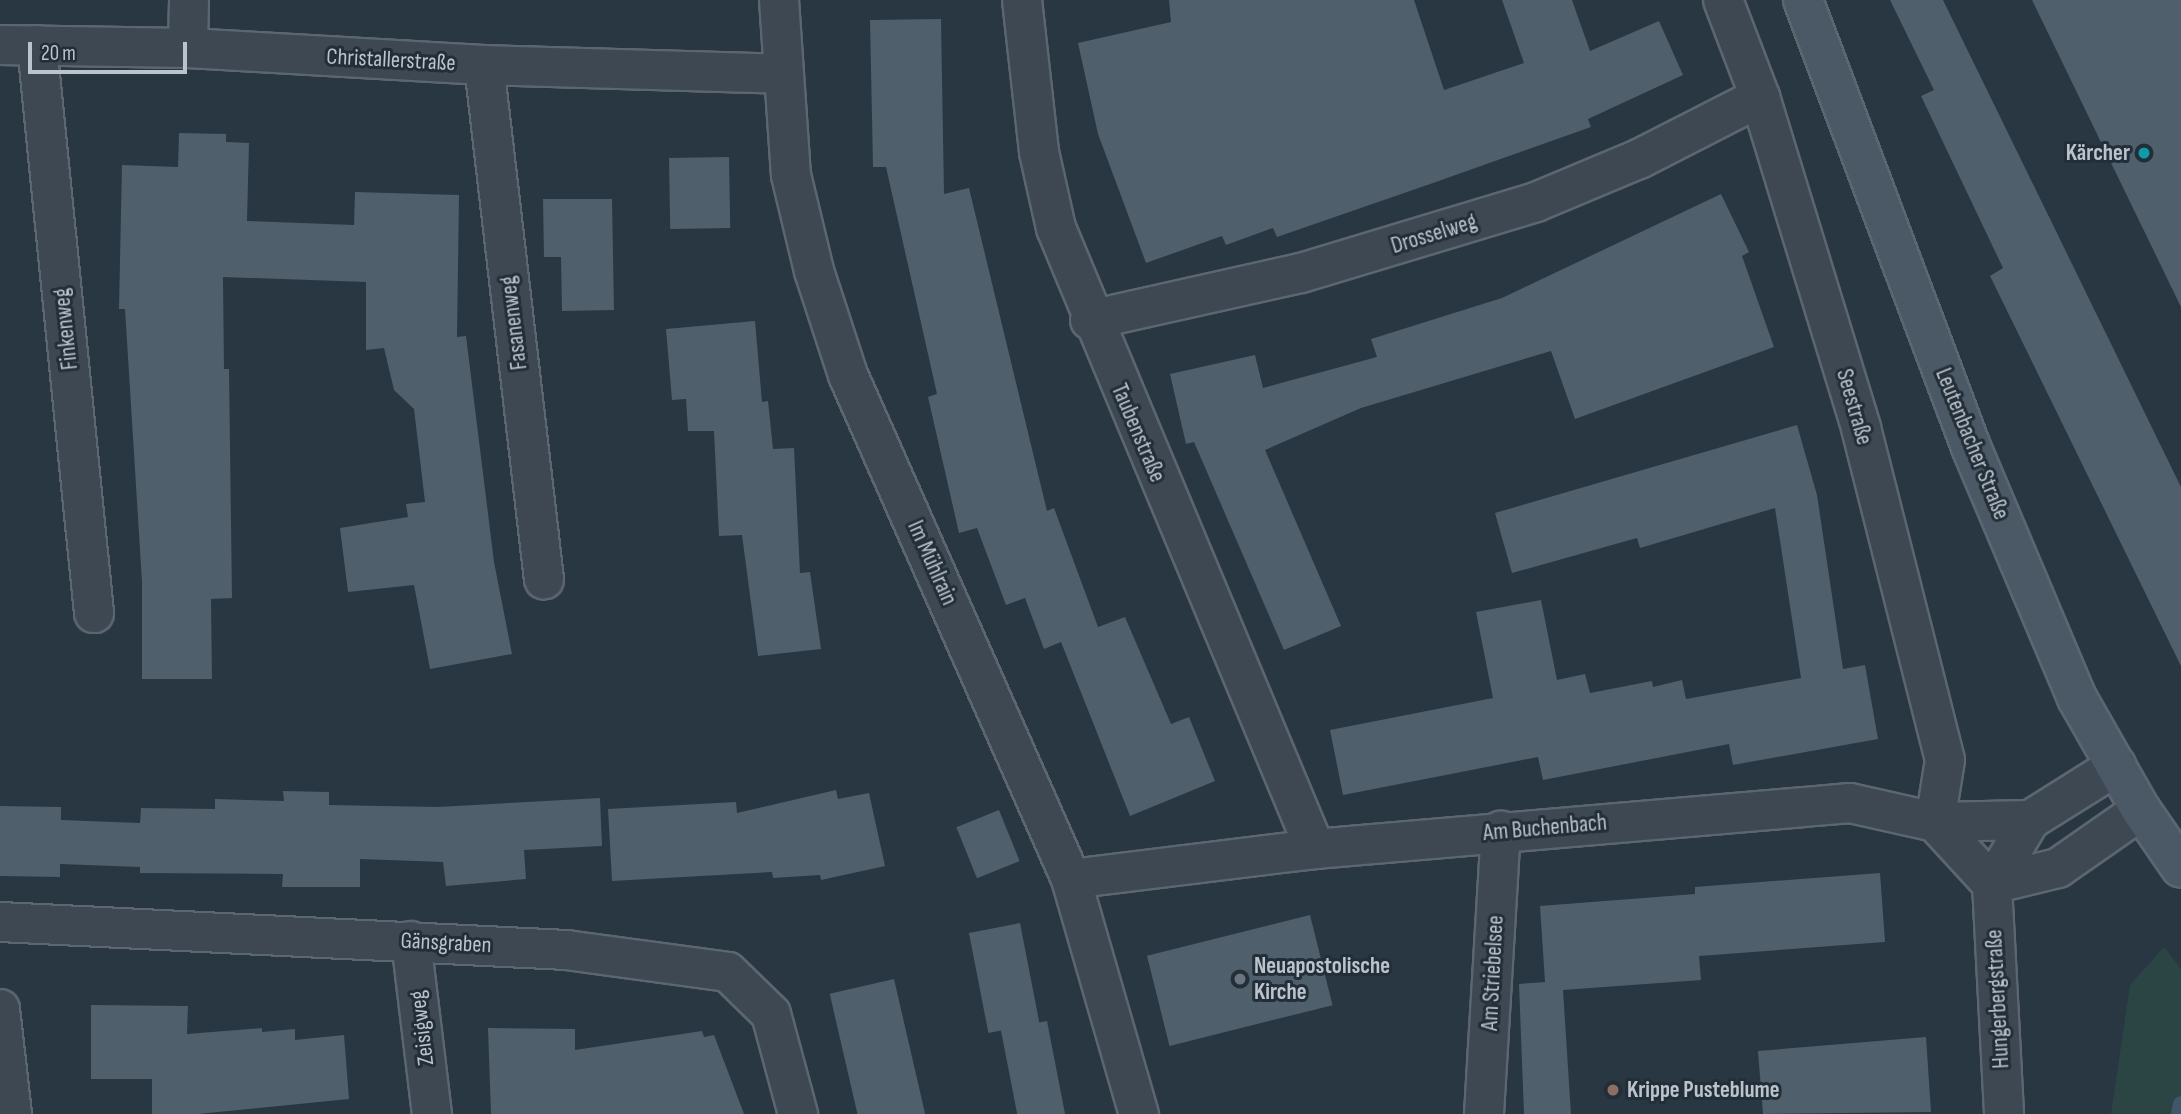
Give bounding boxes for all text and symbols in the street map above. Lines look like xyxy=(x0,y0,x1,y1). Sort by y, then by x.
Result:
scale bar xyxy=(32,28,191,72)
text: 20 m xyxy=(41,41,76,66)
street label: Christallerstraße xyxy=(326,43,456,77)
place label: Kärcher xyxy=(2066,139,2130,167)
marker: Kärcher xyxy=(2136,145,2152,161)
street label: Drosselweg xyxy=(1388,208,1480,260)
street label: Fasanenweg xyxy=(495,274,533,372)
street label: Finkenweg xyxy=(48,287,84,371)
street label: Leutenbacher Straße xyxy=(1929,364,2015,524)
street label: Seestraße xyxy=(1830,366,1878,448)
street label: Taubenstraße xyxy=(1105,380,1171,486)
street label: Im Mühlrain xyxy=(901,516,963,610)
street label: Am Buchenbach xyxy=(1482,809,1608,847)
street label: Am Striebelsee xyxy=(1476,915,1510,1031)
street label: Gänsgraben xyxy=(400,927,492,959)
street label: Hungerbergstraße xyxy=(1981,929,2015,1069)
place label: Neuapostolische Kirche xyxy=(1254,952,1390,1006)
marker: Neuapostolische Kirche xyxy=(1232,971,1248,987)
street label: Zeisigweg xyxy=(404,989,440,1067)
place label: Krippe Pusteblume xyxy=(1627,1076,1780,1104)
marker: Krippe Pusteblume xyxy=(1605,1082,1621,1098)

